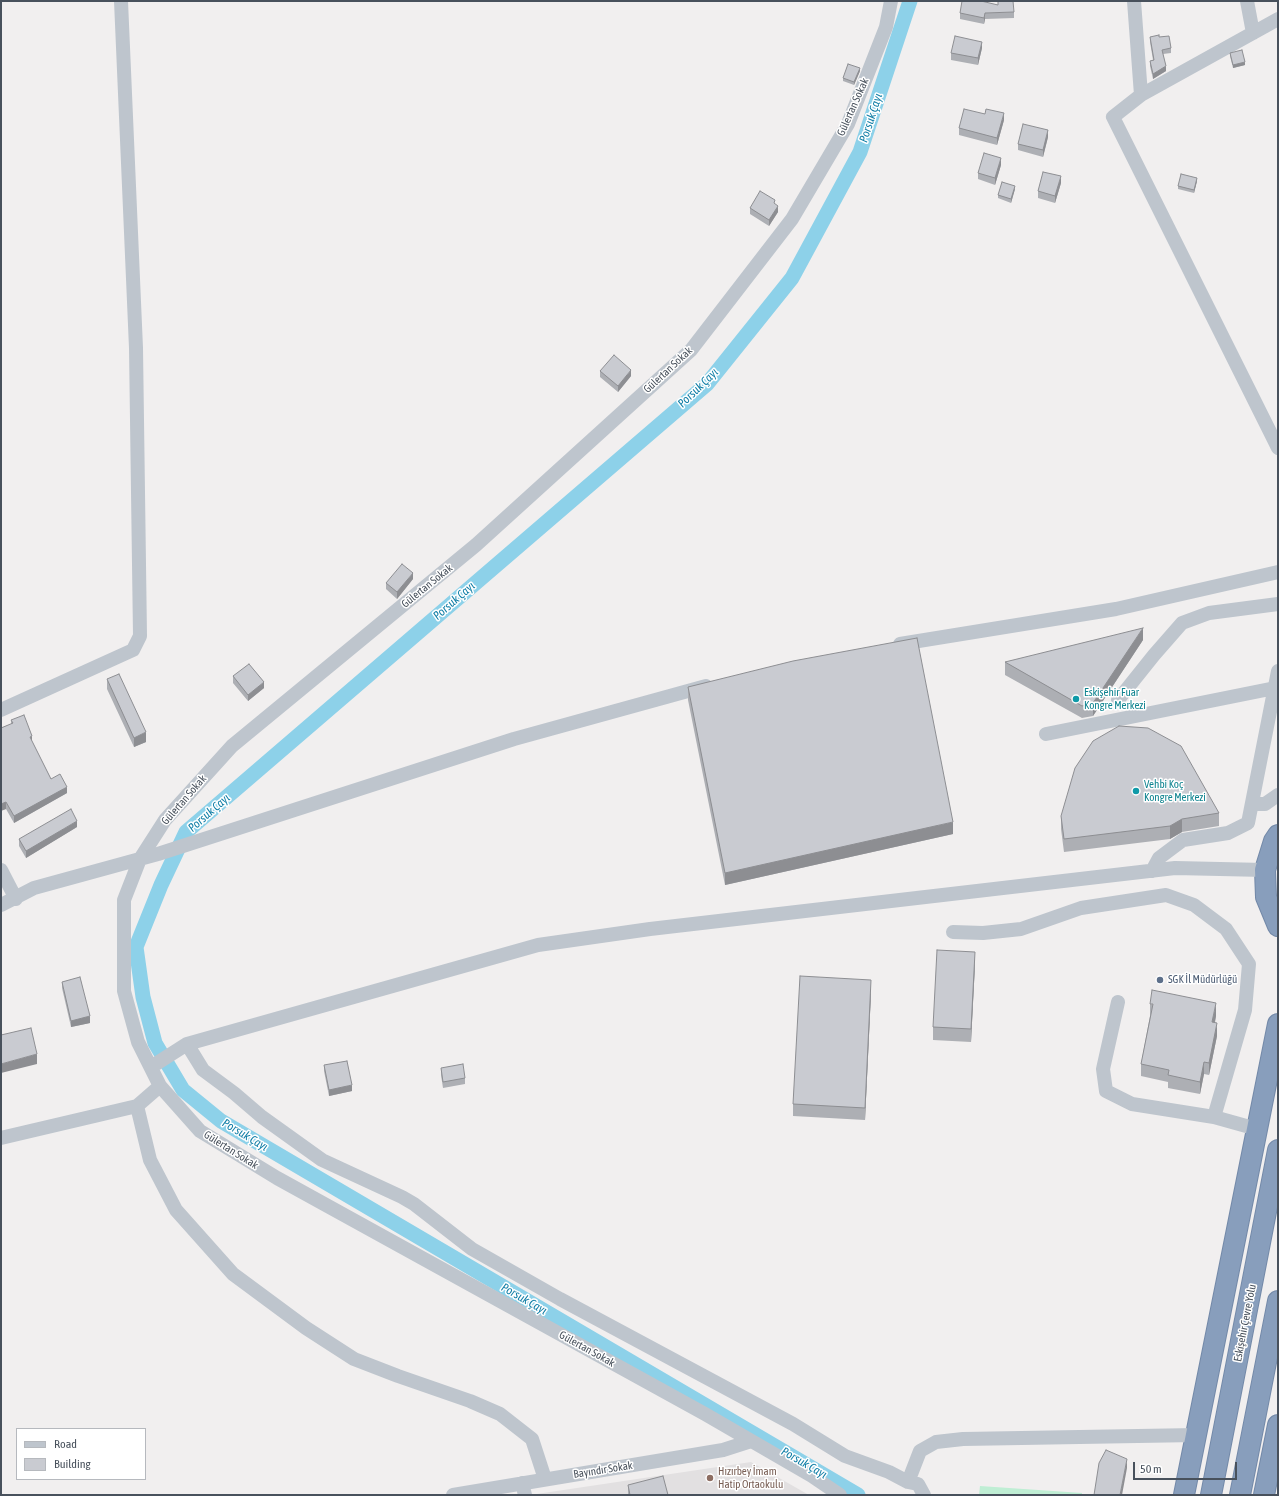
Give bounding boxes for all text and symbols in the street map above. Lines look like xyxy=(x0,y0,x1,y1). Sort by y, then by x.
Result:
street label: Gülertan Sokak xyxy=(834,76,872,138)
water label: Porsuk Çayı xyxy=(856,92,886,144)
street label: Gülertan Sokak xyxy=(641,344,695,396)
water label: Porsuk Çayı xyxy=(675,365,721,411)
street label: Gülertan Sokak xyxy=(399,561,455,611)
water label: Porsuk Çayı xyxy=(430,579,478,623)
place label: Eskişehir Fuar Kongre Merkezi xyxy=(1084,686,1146,712)
marker: Eskişehir Fuar Kongre Merkezi xyxy=(1071,694,1081,704)
street label: Gülertan Sokak xyxy=(159,772,209,828)
place label: Vehbi Koç Kongre Merkezi xyxy=(1144,778,1206,804)
marker: Vehbi Koç Kongre Merkezi xyxy=(1131,786,1141,796)
water label: Porsuk Çayı xyxy=(185,791,233,835)
place label: SGK İl Müdürlüğü xyxy=(1168,973,1237,987)
marker: SGK İl Müdürlüğü xyxy=(1155,975,1165,985)
water label: Porsuk Çayı xyxy=(220,1116,270,1154)
street label: Gülertan Sokak xyxy=(201,1128,261,1172)
water label: Porsuk Çayı xyxy=(498,1280,550,1318)
street label: Eskişehir Çevre Yolu xyxy=(1231,1283,1259,1363)
street label: Gülertan Sokak xyxy=(557,1328,617,1370)
legend xyxy=(16,1428,146,1480)
text: Road xyxy=(54,1437,77,1451)
water label: Porsuk Çayı xyxy=(778,1444,830,1482)
scale bar xyxy=(1135,1454,1239,1480)
text: Building xyxy=(54,1457,91,1471)
street label: Bayındır Sokak xyxy=(572,1459,634,1481)
text: 50 m xyxy=(1140,1462,1162,1476)
place label: Hızırbey İmam Hatip Ortaokulu xyxy=(718,1465,783,1491)
marker: Hızırbey İmam Hatip Ortaokulu xyxy=(705,1473,715,1483)

